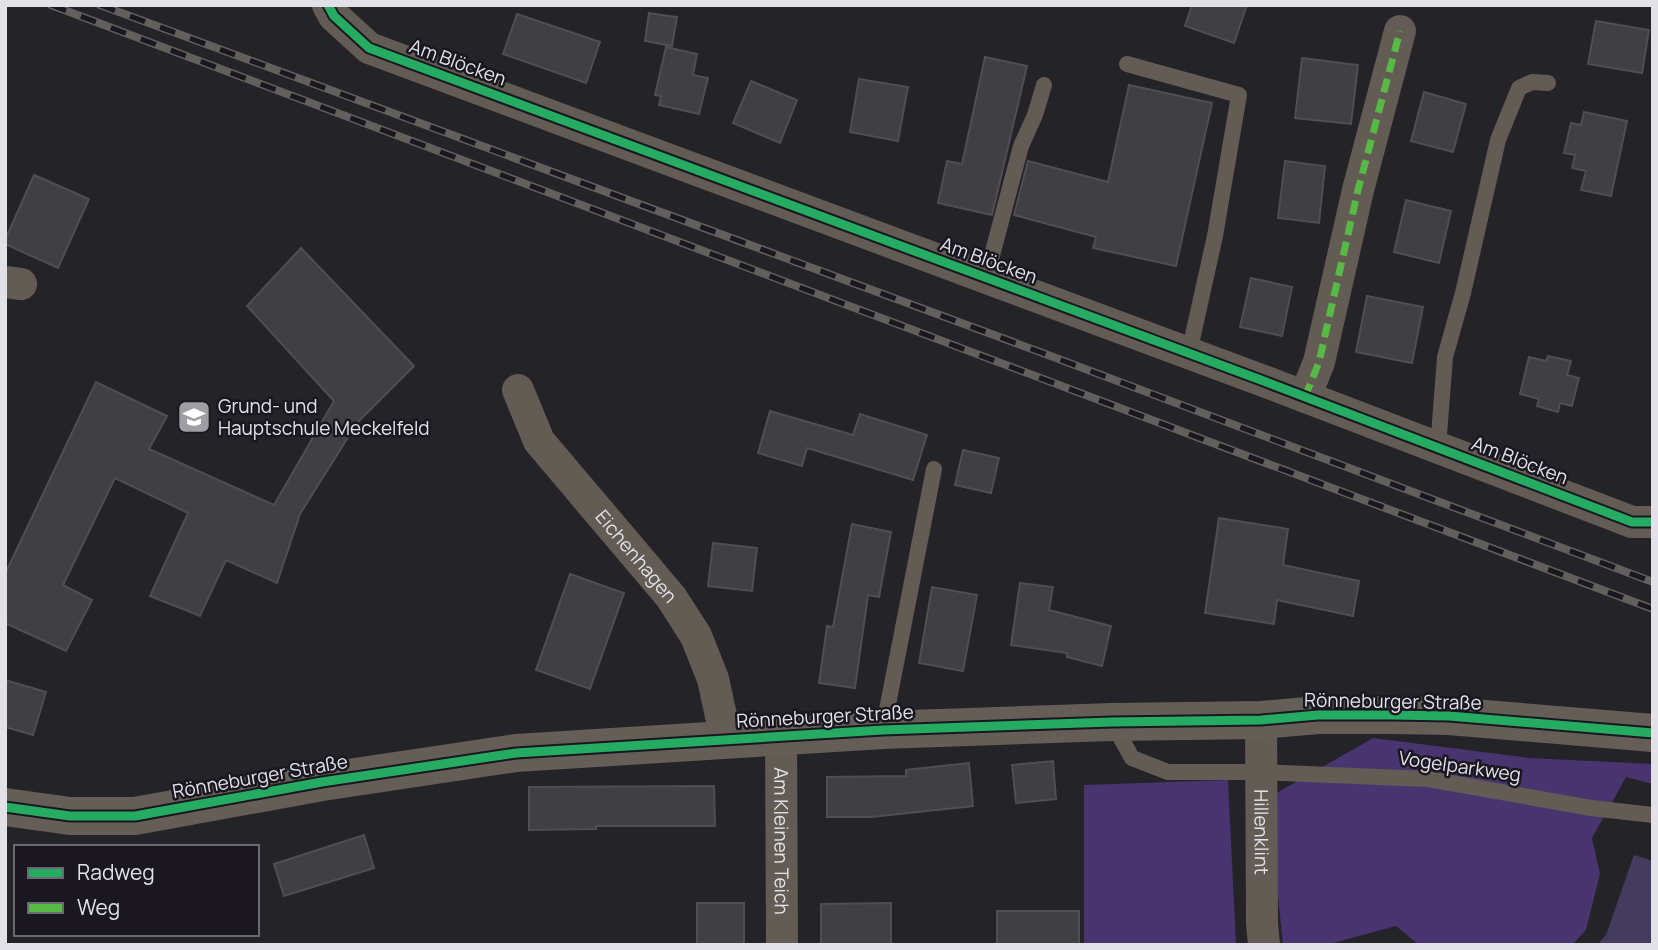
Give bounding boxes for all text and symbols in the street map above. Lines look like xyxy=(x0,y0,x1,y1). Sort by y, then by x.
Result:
street label: Am Blöcken xyxy=(406,32,510,92)
street label: Am Blöcken xyxy=(937,230,1041,290)
place label: Grund- und Hauptschule Meckelfeld xyxy=(218,393,430,441)
school or university icon: Grund- und Hauptschule Meckelfeld xyxy=(175,398,213,436)
street label: Am Blöcken xyxy=(1468,430,1572,490)
street label: Eichenhagen xyxy=(590,504,683,608)
street label: Rönneburger Straße xyxy=(1304,686,1482,716)
street label: Rönneburger Straße xyxy=(736,698,914,734)
street label: Vogelparkweg xyxy=(1397,745,1523,787)
street label: Rönneburger Straße xyxy=(170,748,350,804)
street label: Am Kleinen Teich xyxy=(768,767,795,915)
street label: Hillenklint xyxy=(1248,789,1275,875)
legend xyxy=(14,845,259,936)
text: Radweg xyxy=(77,858,155,886)
text: Weg xyxy=(77,893,120,921)

